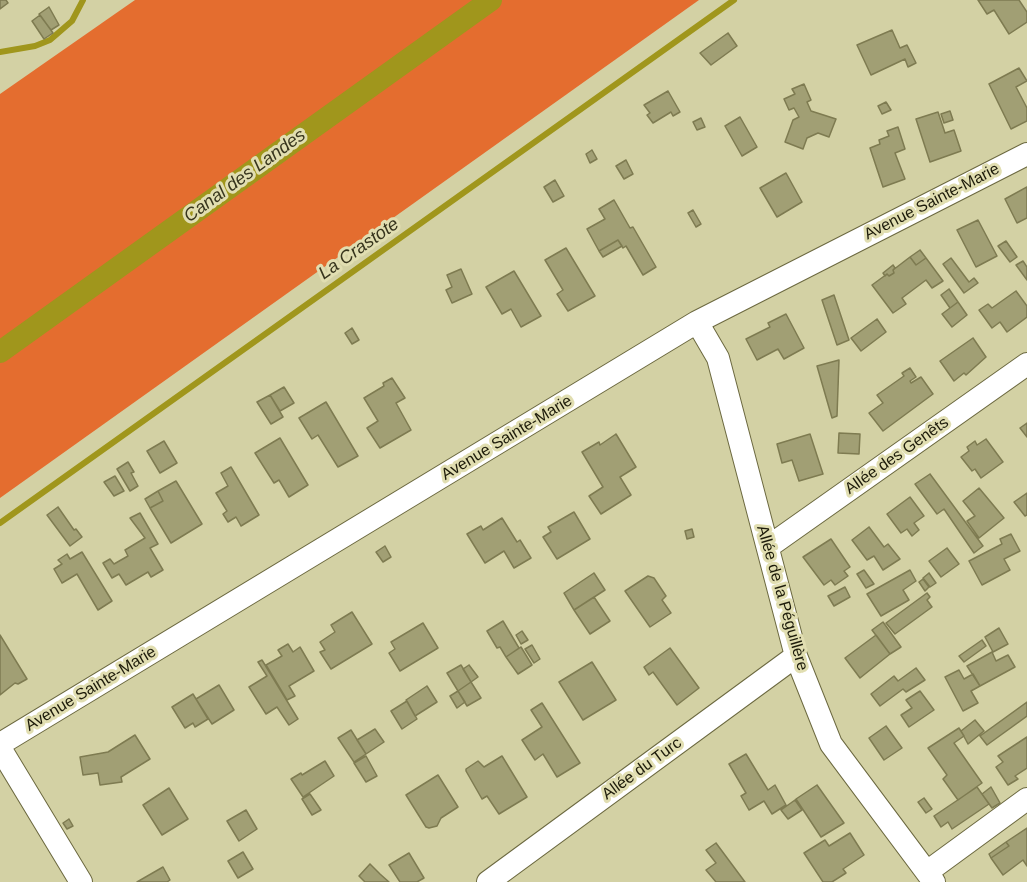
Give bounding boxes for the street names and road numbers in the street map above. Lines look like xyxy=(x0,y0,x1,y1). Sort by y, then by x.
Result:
street label: Avenue Sainte-Marie xyxy=(861,160,1003,244)
street label: Avenue Sainte-Marie xyxy=(438,391,576,485)
street label: Allée des Genêts xyxy=(842,413,952,499)
street label: Allée de la Péguillère xyxy=(752,523,812,673)
street label: Avenue Sainte-Marie xyxy=(22,642,160,736)
street label: Allée du Turc xyxy=(598,734,686,804)

